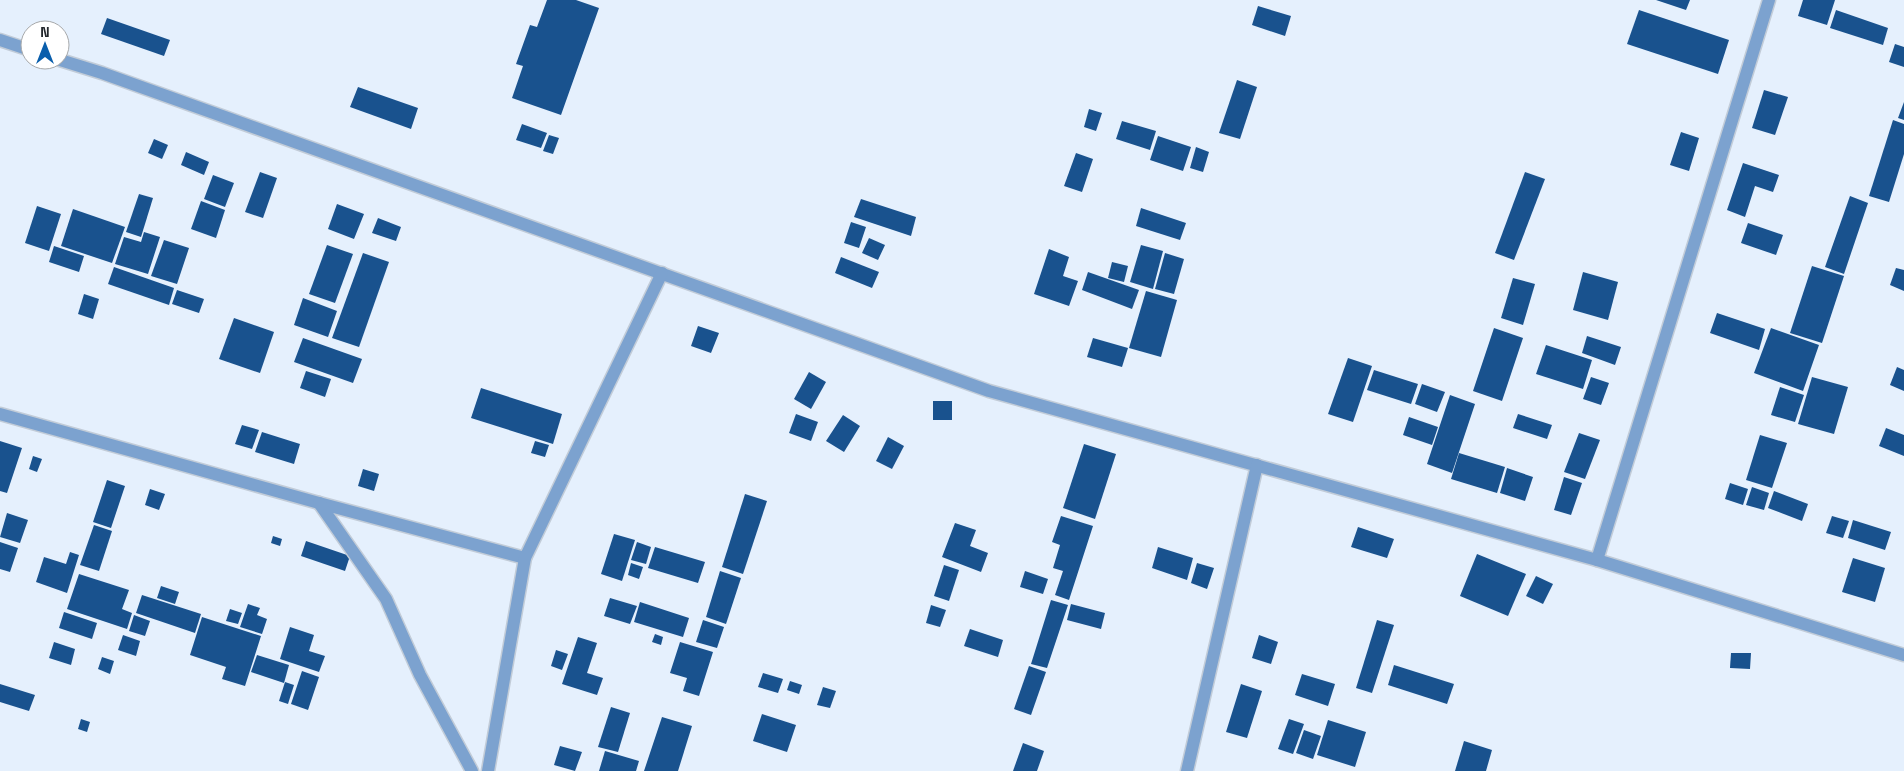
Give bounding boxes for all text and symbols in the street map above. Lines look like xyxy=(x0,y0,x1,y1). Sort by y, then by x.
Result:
north arrow xyxy=(20,20,70,70)
text: N xyxy=(40,23,50,41)

